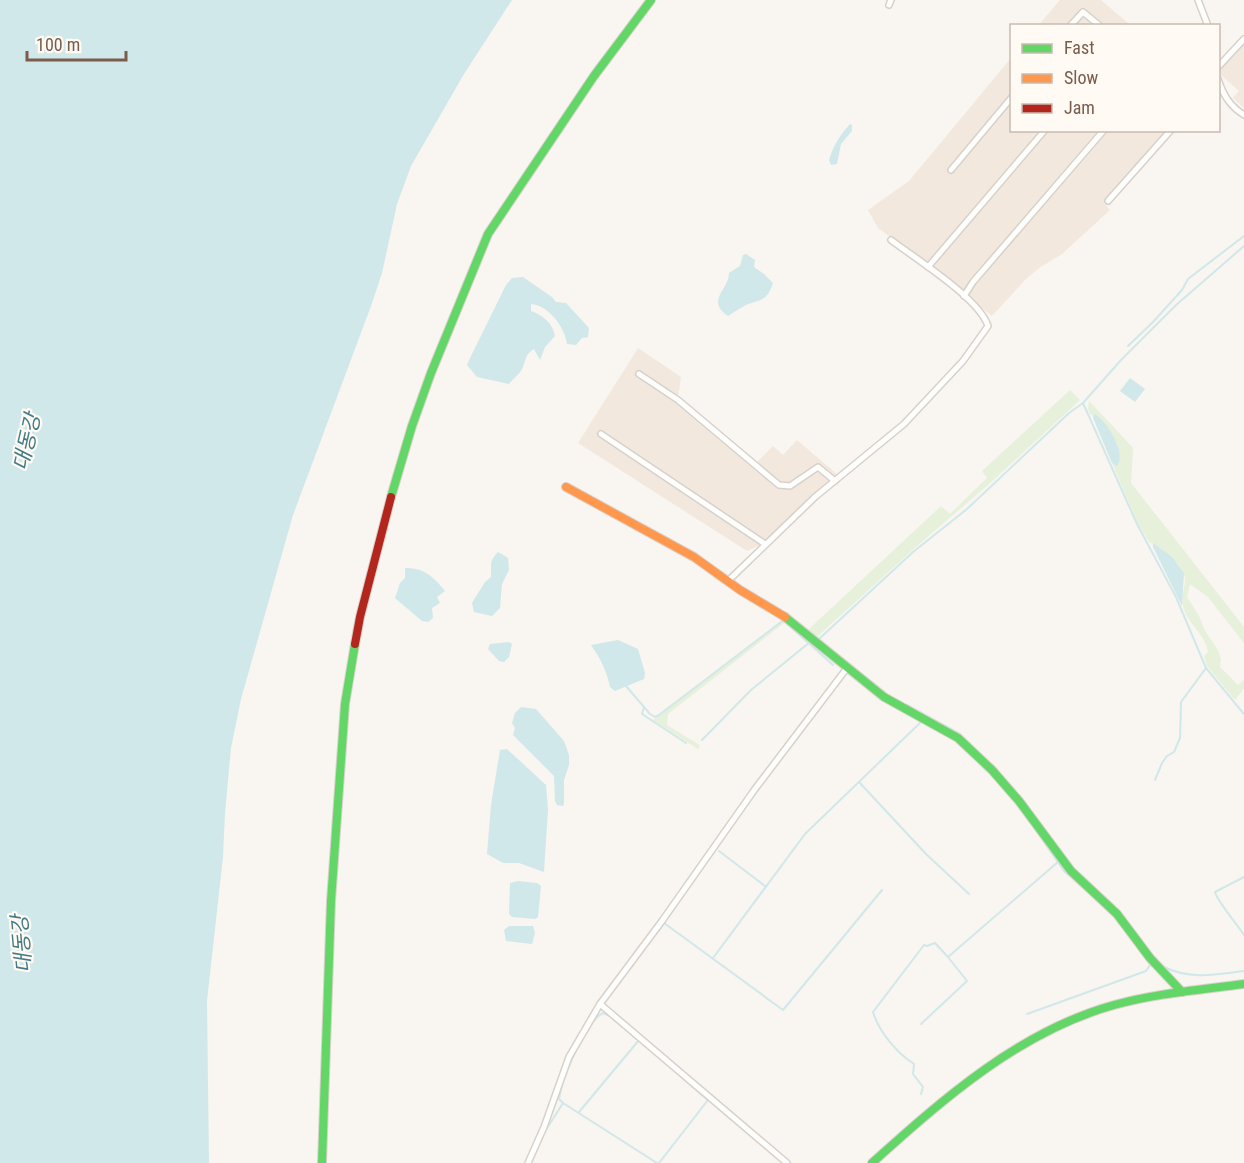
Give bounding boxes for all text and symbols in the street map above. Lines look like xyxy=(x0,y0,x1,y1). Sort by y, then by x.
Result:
scale bar xyxy=(27,24,126,62)
legend xyxy=(1010,24,1220,132)
text: 100 m xyxy=(36,34,80,55)
text: Fast xyxy=(1064,37,1095,58)
text: Slow xyxy=(1064,67,1099,88)
text: Jam xyxy=(1064,97,1095,118)
water label: 대동강 xyxy=(9,408,46,473)
water label: 대동강 xyxy=(7,911,36,974)

